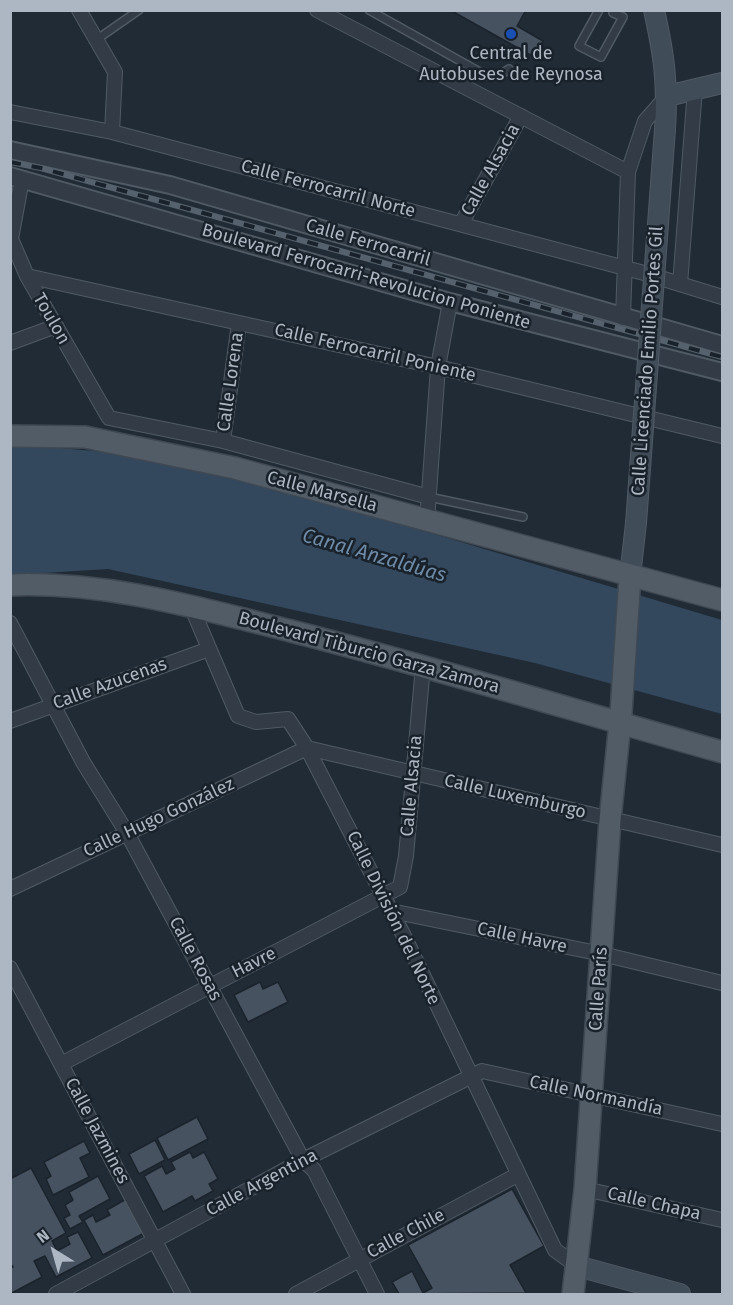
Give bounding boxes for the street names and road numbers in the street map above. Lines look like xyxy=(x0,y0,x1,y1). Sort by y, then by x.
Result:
street label: Calle Alsacia xyxy=(457,120,525,220)
street label: Calle Ferrocarril Norte xyxy=(239,155,417,223)
street label: Calle Ferrocarril xyxy=(303,215,433,271)
street label: Boulevard Ferrocarri-Revolucion Poniente xyxy=(199,220,533,334)
street label: Calle Licenciado Emilio Portes Gil xyxy=(628,225,668,497)
street label: Toulon xyxy=(28,290,74,348)
street label: Calle Ferrocarril Poniente xyxy=(272,319,478,387)
street label: Calle Lorena xyxy=(213,331,249,433)
street label: Calle Marsella xyxy=(264,467,380,517)
street label: Boulevard Tiburcio Garza Zamora xyxy=(236,608,502,698)
street label: Calle Azucenas xyxy=(50,653,170,715)
street label: Calle Alsacia xyxy=(397,734,427,838)
street label: Calle Luxemburgo xyxy=(442,770,588,824)
street label: Calle Hugo González xyxy=(80,774,238,862)
street label: Calle División del Norte xyxy=(341,827,445,1009)
street label: Calle Rosas xyxy=(164,913,226,1005)
street label: Calle Havre xyxy=(475,918,569,958)
street label: Havre xyxy=(228,943,280,983)
street label: Calle París xyxy=(585,946,613,1032)
street label: Calle Normandía xyxy=(527,1071,665,1121)
street label: Calle Jazmines xyxy=(60,1074,134,1188)
street label: Calle Argentina xyxy=(203,1145,321,1221)
street label: Calle Chapa xyxy=(605,1183,703,1225)
street label: Calle Chile xyxy=(363,1204,449,1264)

